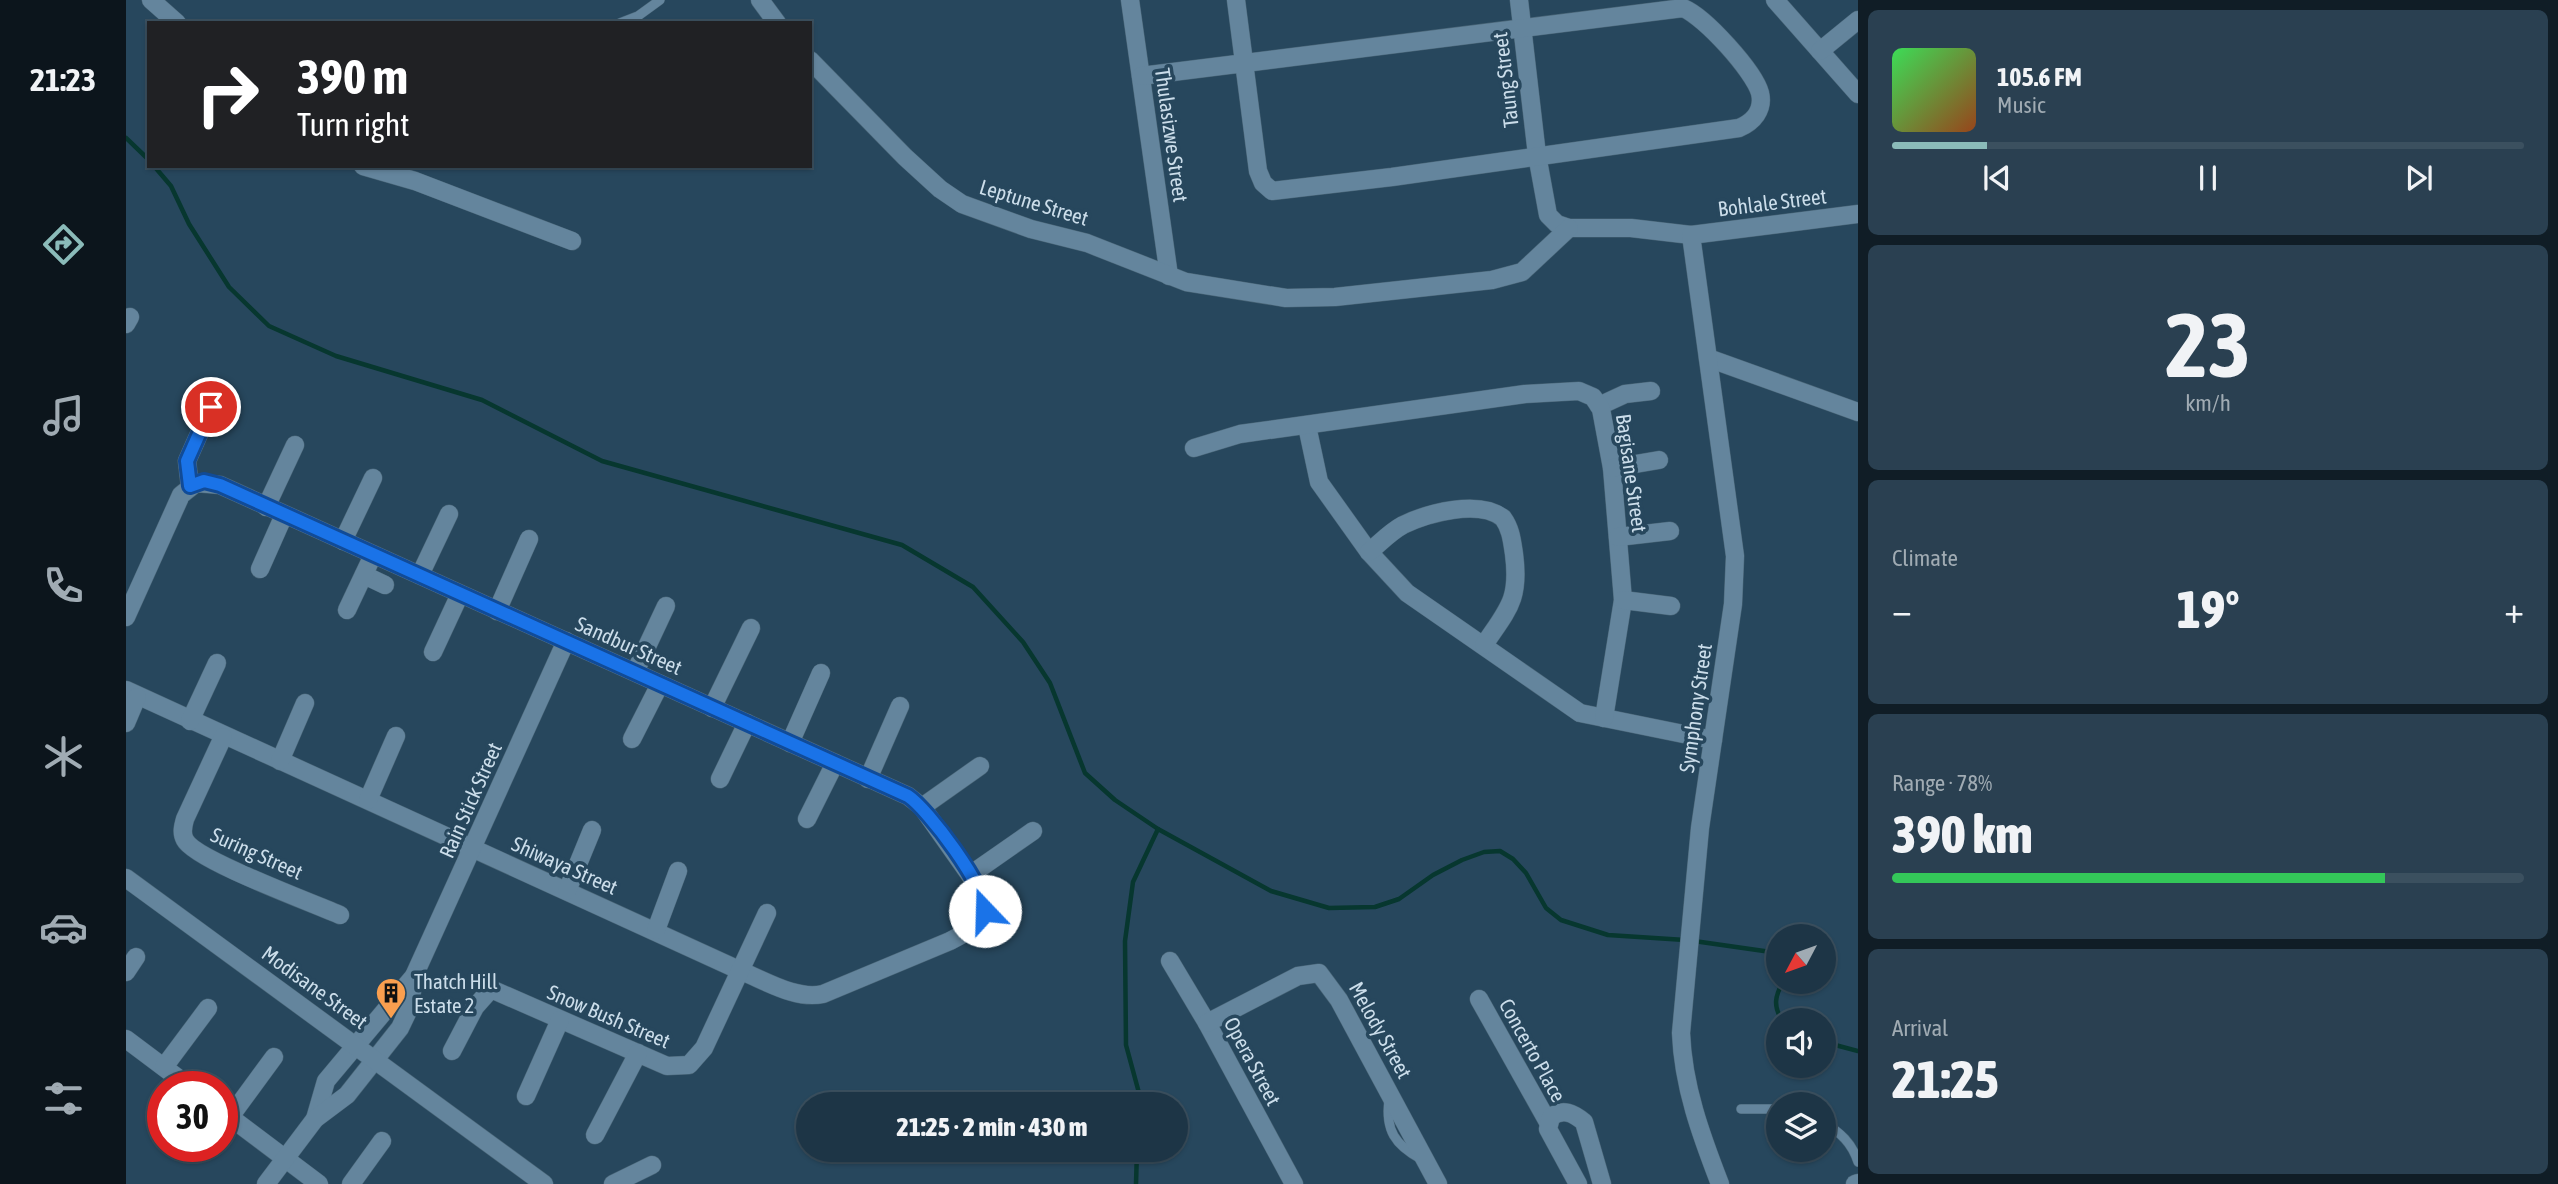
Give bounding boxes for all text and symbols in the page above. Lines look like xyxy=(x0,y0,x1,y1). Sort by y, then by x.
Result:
street label: Taung Street xyxy=(1487,31,1523,129)
text: 390 m xyxy=(297,48,408,104)
icon: right xyxy=(182,49,273,140)
text: 21:23 xyxy=(30,61,96,98)
text: 105.6 FM xyxy=(1997,62,2082,92)
street label: Thulasizwe Street xyxy=(1151,66,1193,204)
text: Music xyxy=(1997,92,2045,118)
text: Turn right xyxy=(297,106,410,143)
icon: previous xyxy=(1978,159,2016,197)
icon: pause xyxy=(2189,159,2227,197)
icon: next xyxy=(2400,159,2438,197)
street label: Leptune Street xyxy=(977,174,1091,230)
street label: Bohlale Street xyxy=(1716,183,1828,221)
icon: directions xyxy=(39,220,88,269)
text: 23 xyxy=(2165,292,2251,396)
pin xyxy=(181,377,241,437)
icon: arrive xyxy=(192,388,230,426)
text: km/h xyxy=(2185,390,2231,416)
icon: music xyxy=(39,391,88,440)
street label: Bagisane Street xyxy=(1612,412,1652,534)
text: Climate xyxy=(1892,545,1958,571)
icon: phone xyxy=(39,561,88,610)
text: 19° xyxy=(2176,579,2240,639)
text: − xyxy=(1892,588,1912,631)
text: + xyxy=(2504,588,2524,631)
street label: Sandbur Street xyxy=(572,611,686,679)
street label: Symphony Street xyxy=(1674,642,1716,774)
icon: climate xyxy=(39,732,88,781)
street label: Rain Stick Street xyxy=(434,739,506,861)
text: Range · 78% xyxy=(1892,770,1992,796)
text: 390 km xyxy=(1892,804,2033,864)
street label: Suring Street xyxy=(207,822,307,884)
street label: Shiwaya Street xyxy=(508,831,622,899)
position arrow xyxy=(948,874,1022,948)
icon: car xyxy=(39,903,88,952)
north arrow xyxy=(1766,924,1836,994)
map controls xyxy=(1766,924,1836,1162)
street label: Modisane Street xyxy=(258,941,372,1033)
place label: Thatch Hill Estate 2 xyxy=(414,969,498,1017)
building icon: Thatch Hill Estate 2 xyxy=(374,976,408,1020)
street label: Melody Street xyxy=(1345,978,1417,1082)
street label: Snow Bush Street xyxy=(544,979,674,1053)
street label: Concerto Place xyxy=(1495,994,1571,1106)
button: sound xyxy=(1766,1008,1836,1078)
street label: Opera Street xyxy=(1220,1013,1286,1109)
text: Arrival xyxy=(1892,1015,1948,1041)
text: 21:25 xyxy=(1892,1049,1999,1109)
speed limit sign: 30 xyxy=(147,1071,238,1162)
icon: filters xyxy=(39,1074,88,1123)
button: layers xyxy=(1766,1092,1836,1162)
text: 21:25 · 2 min · 430 m xyxy=(897,1112,1087,1142)

